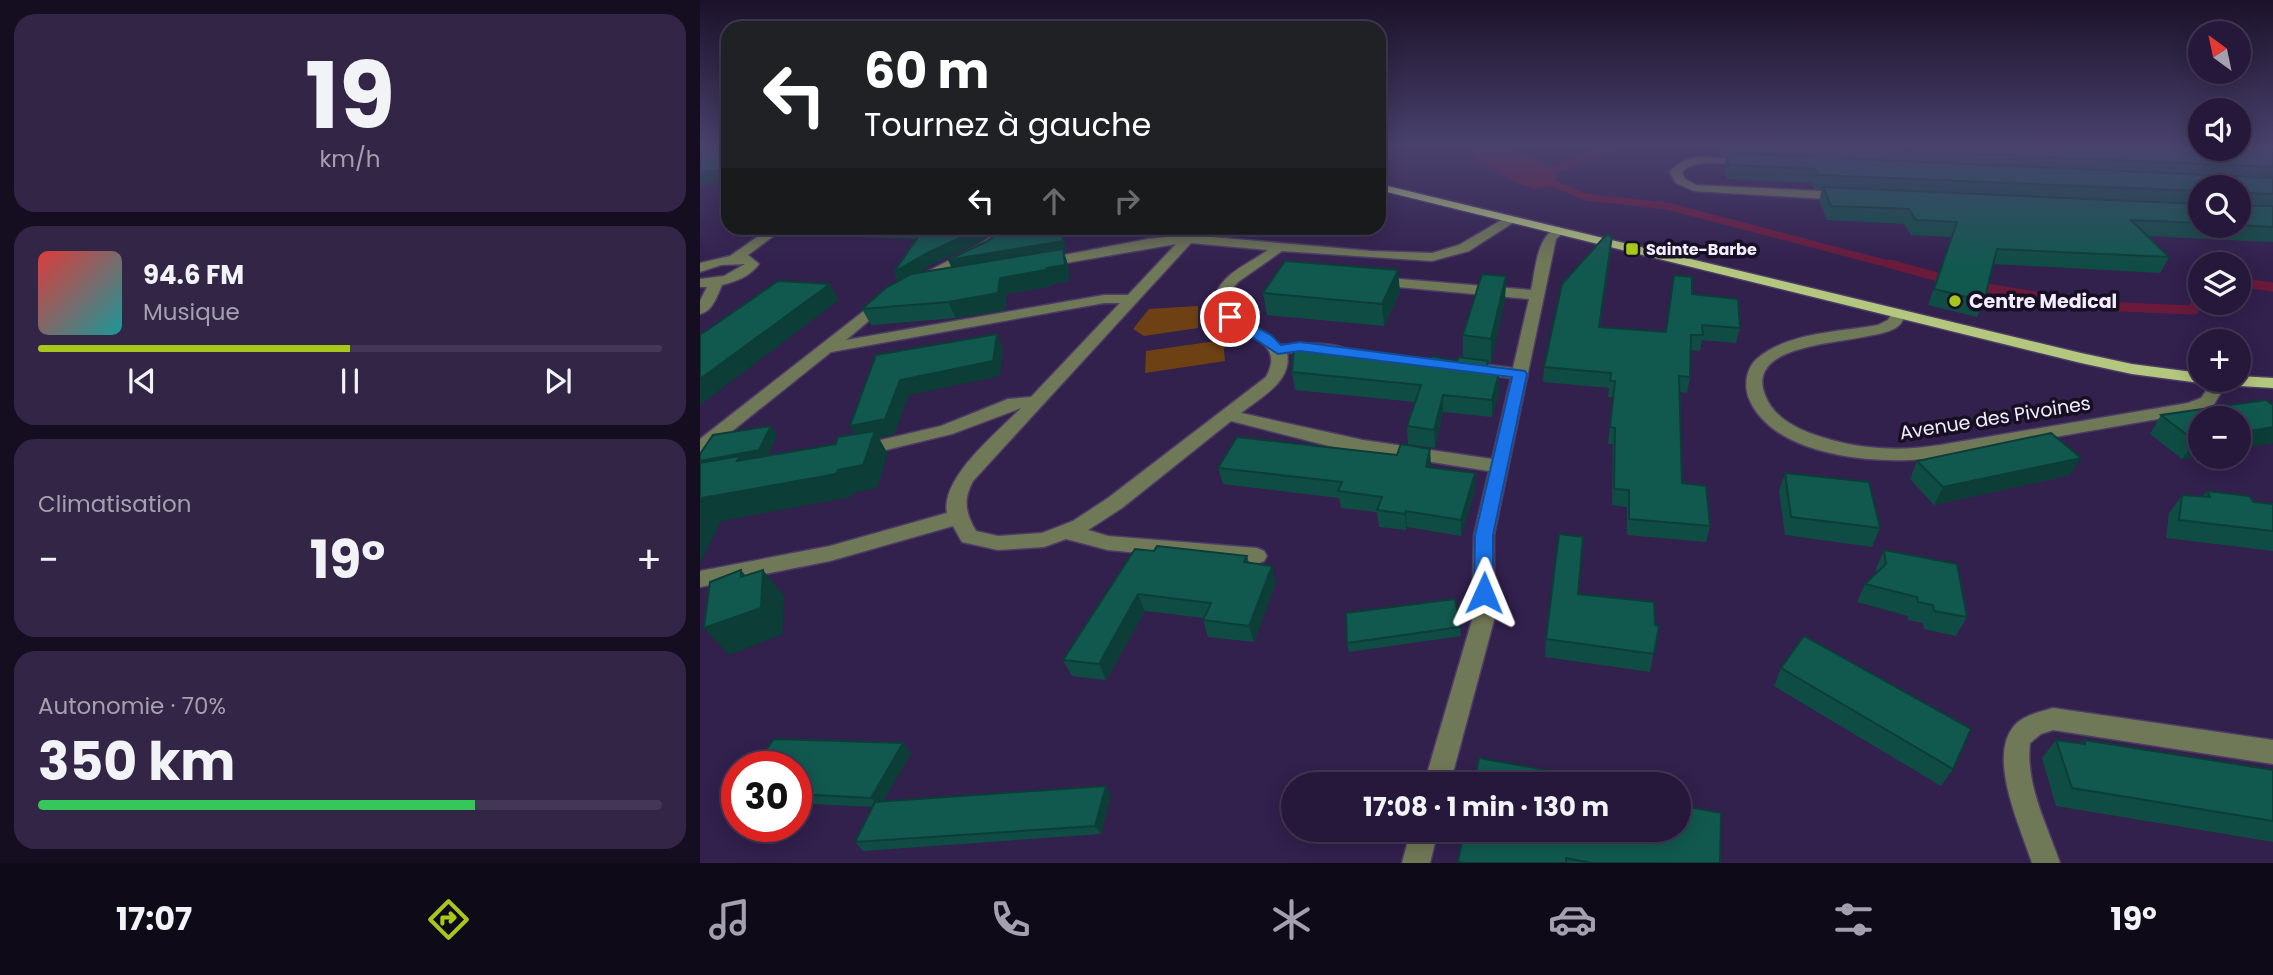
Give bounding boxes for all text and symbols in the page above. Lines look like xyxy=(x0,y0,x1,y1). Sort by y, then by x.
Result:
north arrow xyxy=(2188,21,2250,84)
map controls xyxy=(2188,21,2251,469)
text: 19 xyxy=(305,32,395,160)
text: 60 m xyxy=(864,37,989,105)
icon: left xyxy=(749,49,840,140)
button: sound xyxy=(2188,98,2251,161)
text: Tournez à gauche xyxy=(864,102,1151,147)
text: km/h xyxy=(319,143,381,175)
button: search xyxy=(2188,175,2251,238)
icon: left xyxy=(962,182,1000,220)
icon: ahead xyxy=(1035,182,1073,220)
icon: right xyxy=(1108,182,1146,220)
place label: Sainte-Barbe xyxy=(1646,238,1757,261)
marker: Sainte-Barbe xyxy=(1624,241,1640,257)
button: layers xyxy=(2188,252,2251,315)
text: 94.6 FM xyxy=(143,257,244,293)
pin xyxy=(1200,287,1260,347)
place label: Centre Medical xyxy=(1969,288,2117,315)
marker: Centre Medical xyxy=(1947,293,1963,309)
text: Musique xyxy=(143,296,240,328)
icon: arrive xyxy=(1211,298,1249,336)
button: + xyxy=(2188,329,2251,392)
icon: previous xyxy=(123,362,161,400)
icon: pause xyxy=(331,362,369,400)
icon: next xyxy=(539,362,577,400)
street label: Avenue des Pivoines xyxy=(1898,390,2092,446)
button: − xyxy=(2188,406,2251,469)
text: Climatisation xyxy=(38,488,191,520)
text: 19° xyxy=(310,523,385,596)
text: − xyxy=(38,533,59,586)
text: + xyxy=(636,533,662,586)
position arrow xyxy=(1447,556,1521,630)
text: Autonomie · 70% xyxy=(38,690,226,722)
text: 350 km xyxy=(38,725,235,798)
speed limit sign: 30 xyxy=(721,751,812,842)
text: 17:08 · 1 min · 130 m xyxy=(1363,789,1609,825)
icon: directions xyxy=(424,895,473,944)
icon: music xyxy=(705,895,754,944)
icon: phone xyxy=(986,895,1035,944)
icon: climate xyxy=(1267,895,1316,944)
icon: car xyxy=(1548,895,1597,944)
icon: filters xyxy=(1829,895,1878,944)
text: 17:07 xyxy=(116,896,192,941)
text: 19° xyxy=(2110,896,2157,941)

